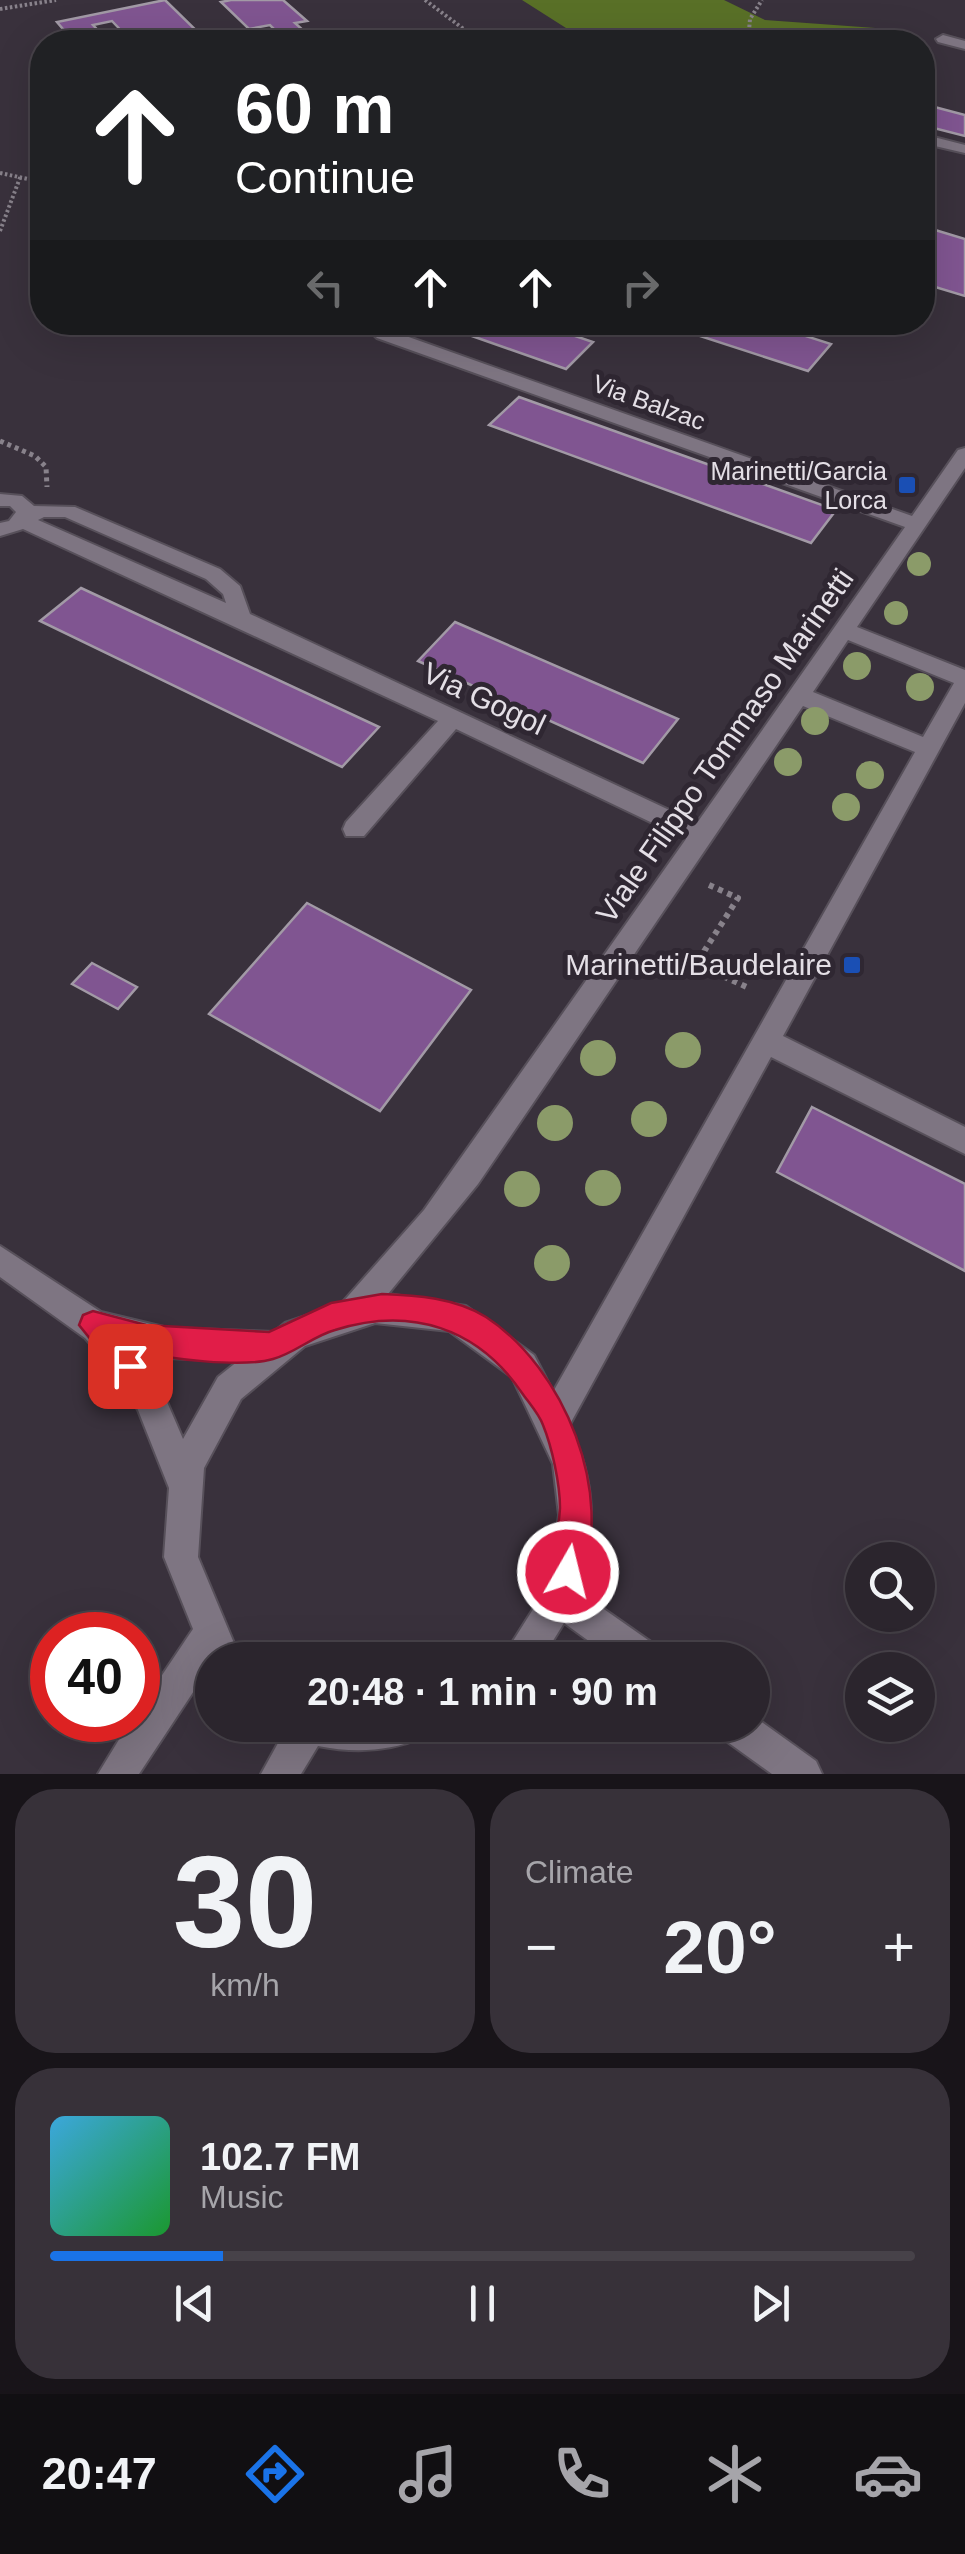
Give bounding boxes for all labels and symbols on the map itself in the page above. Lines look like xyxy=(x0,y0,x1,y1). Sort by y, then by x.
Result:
street label: Via Balzac xyxy=(589,369,709,435)
place label: Marinetti/Garcia Lorca xyxy=(711,457,887,514)
marker: Marinetti/Garcia Lorca xyxy=(896,474,918,496)
street label: Viale Filippo Tommaso Marinetti xyxy=(589,563,860,929)
street label: Via Gogol xyxy=(418,656,551,741)
place label: Marinetti/Baudelaire xyxy=(565,948,832,981)
marker: Marinetti/Baudelaire xyxy=(841,954,863,976)
pin xyxy=(88,1324,173,1409)
position arrow xyxy=(516,1520,620,1624)
speed limit sign: 40 xyxy=(30,1612,160,1742)

